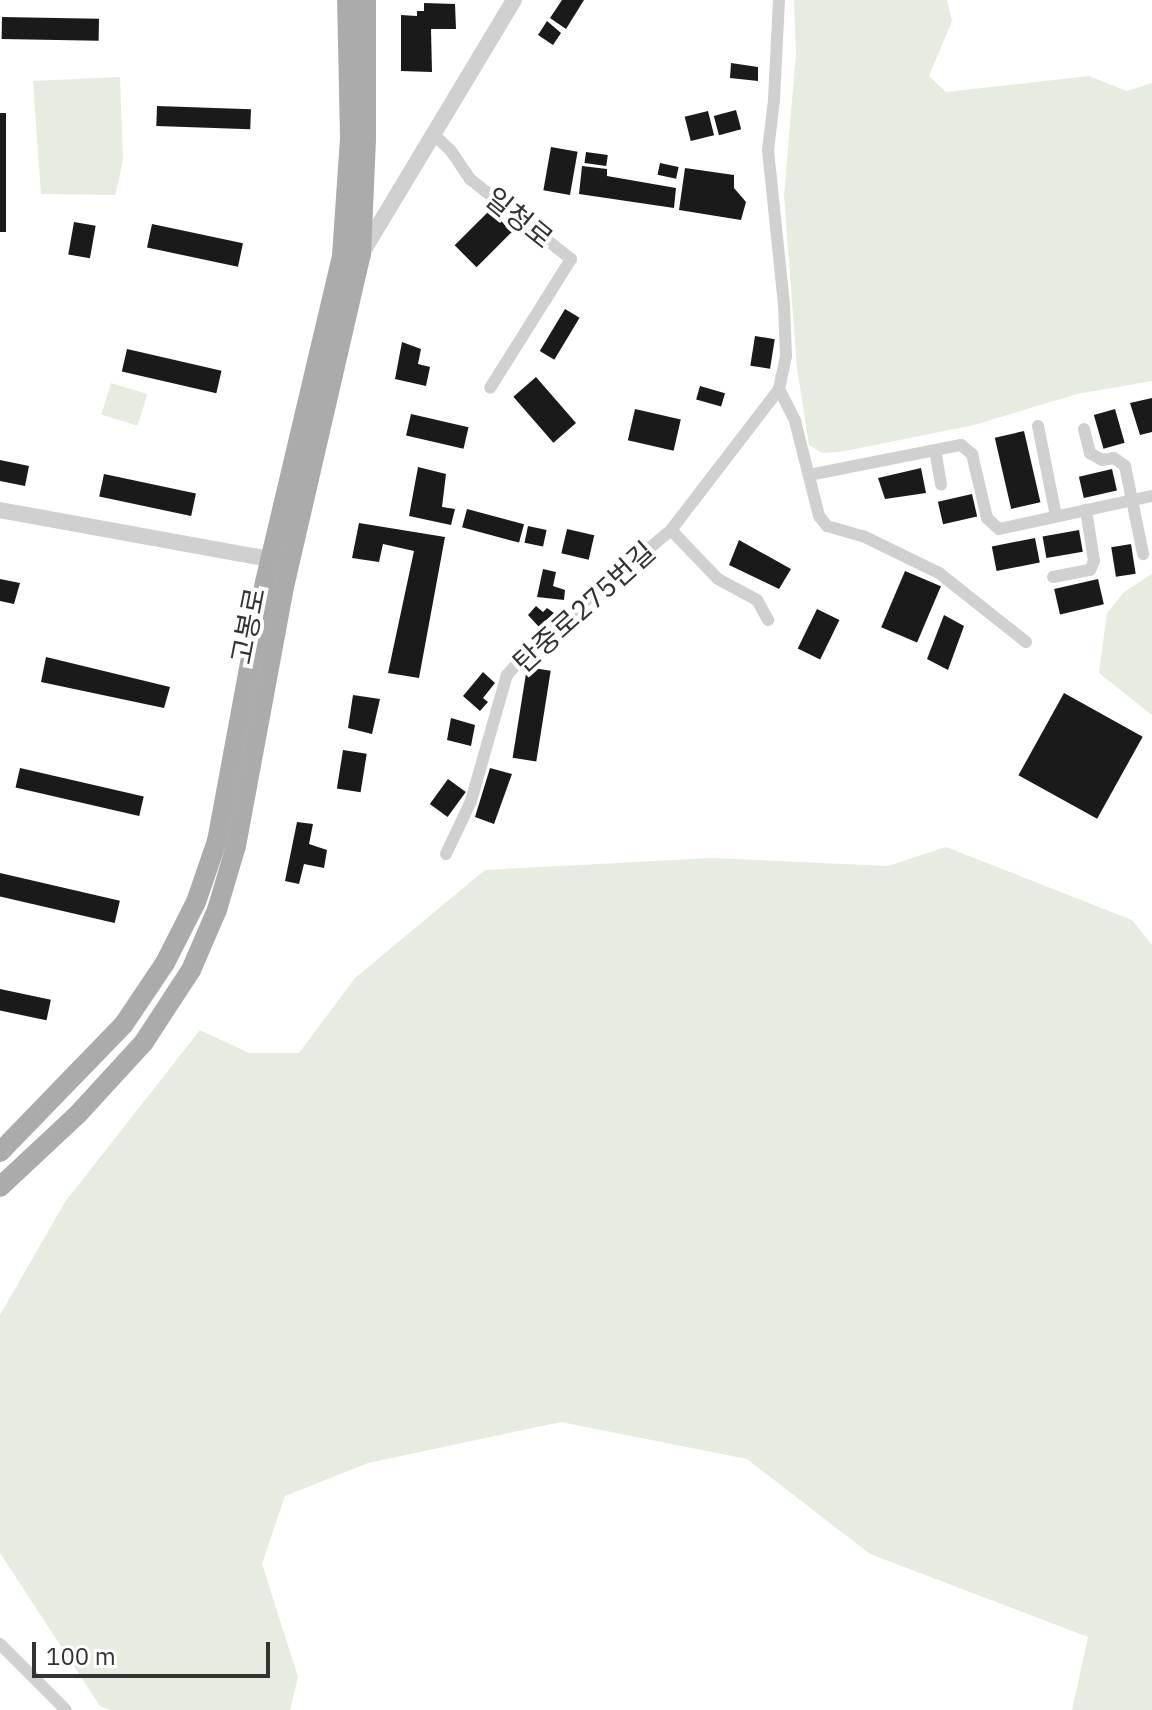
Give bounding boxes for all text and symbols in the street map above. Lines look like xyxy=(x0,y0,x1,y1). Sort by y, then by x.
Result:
street label: 일청로 xyxy=(478,181,560,255)
street label: 탄중로275번길 xyxy=(506,535,662,679)
street label: 고봉로 xyxy=(224,585,272,667)
scale bar xyxy=(36,1626,274,1676)
text: 100 m xyxy=(46,1640,116,1672)

